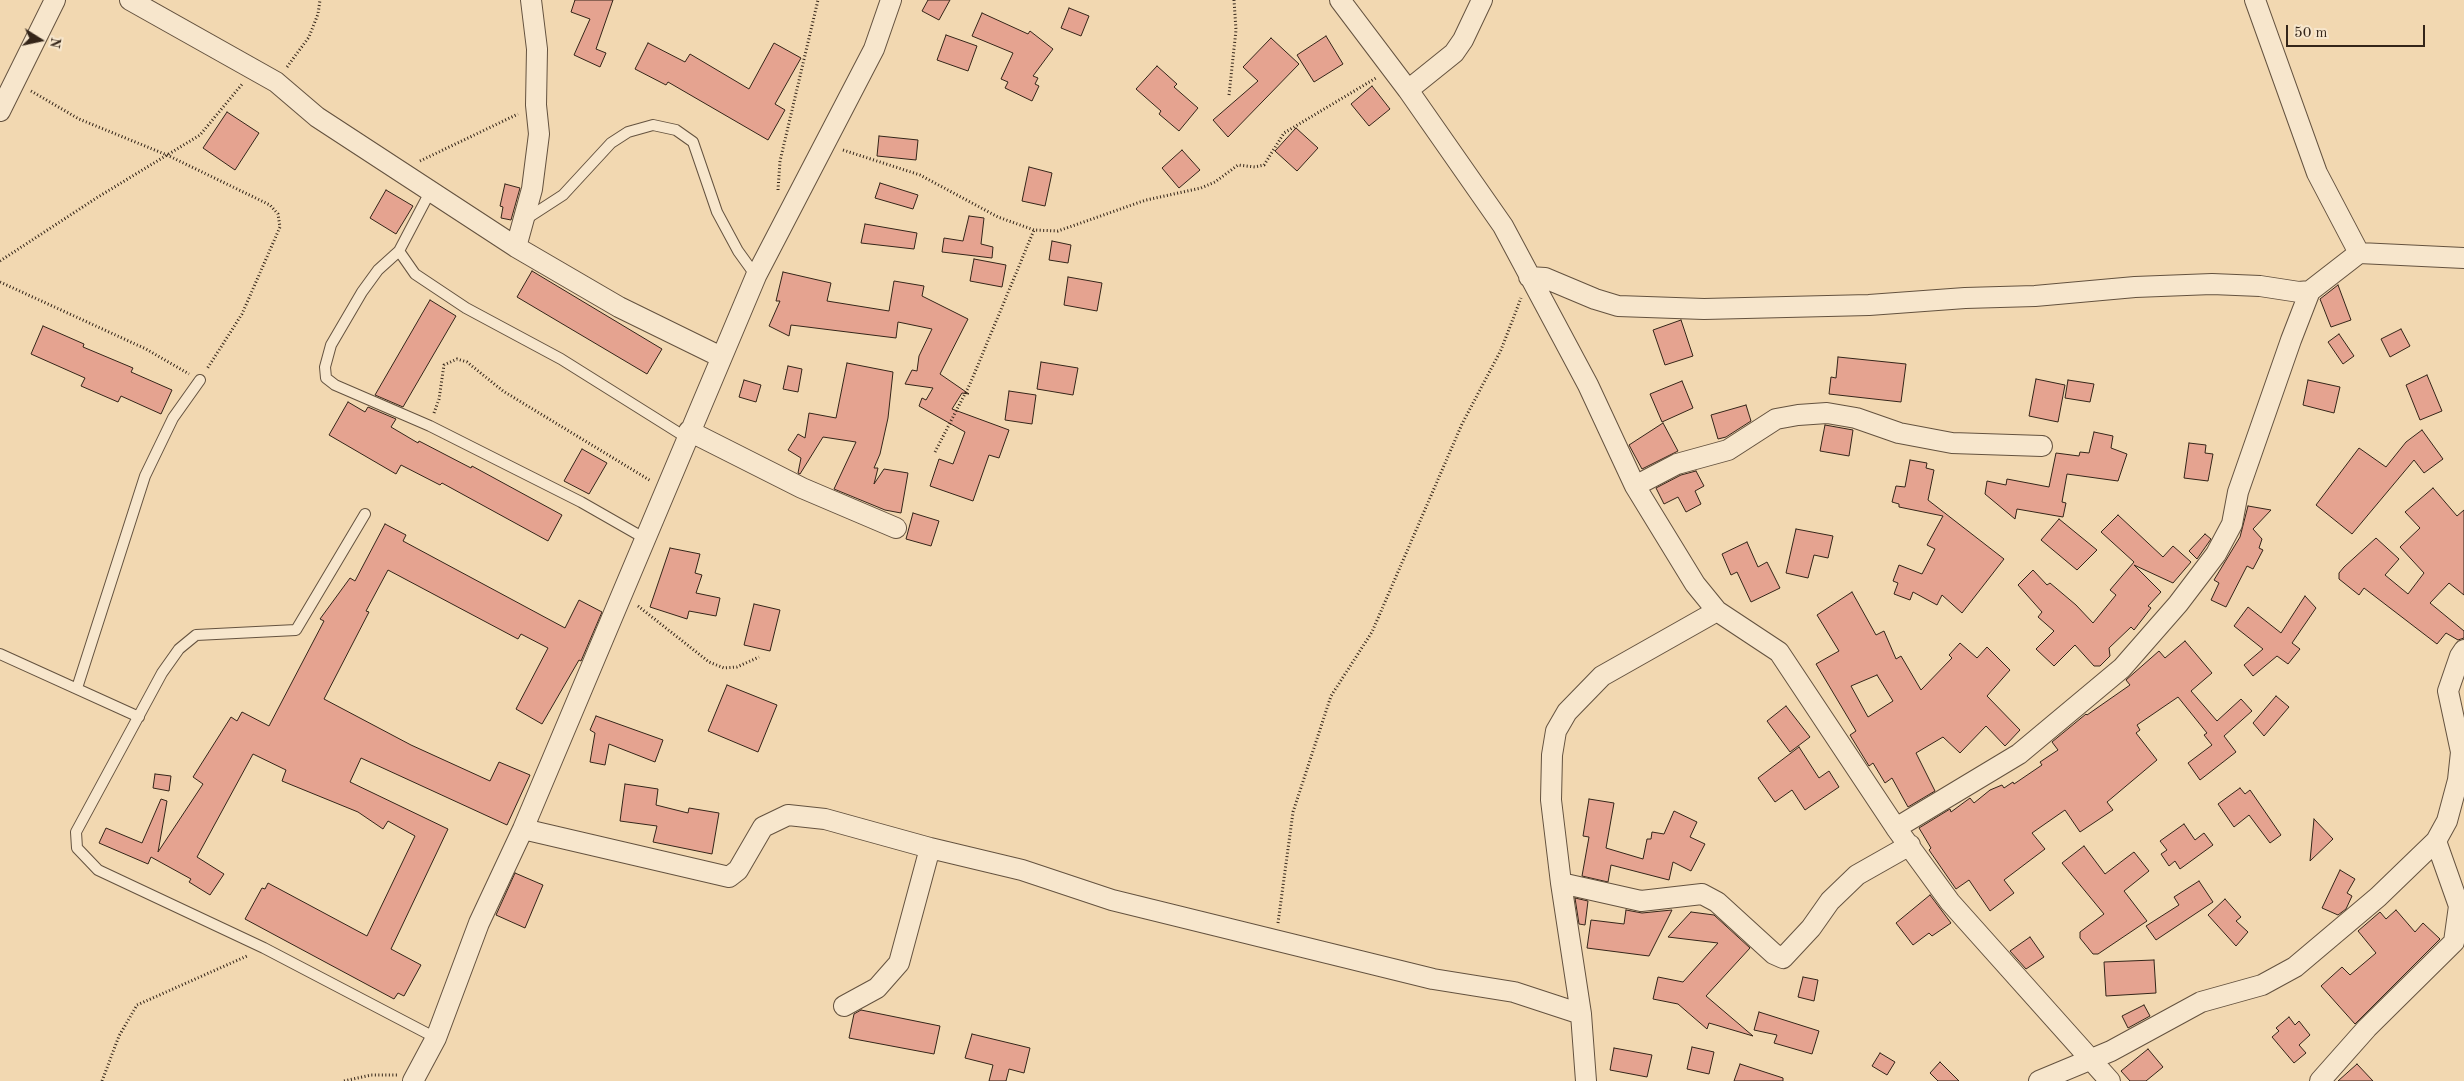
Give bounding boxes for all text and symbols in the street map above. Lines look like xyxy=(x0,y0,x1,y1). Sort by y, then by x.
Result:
north arrow xyxy=(15,15,65,65)
scale bar xyxy=(2289,15,2428,47)
text: 50 m xyxy=(2294,26,2328,41)
text: N xyxy=(47,36,63,49)

